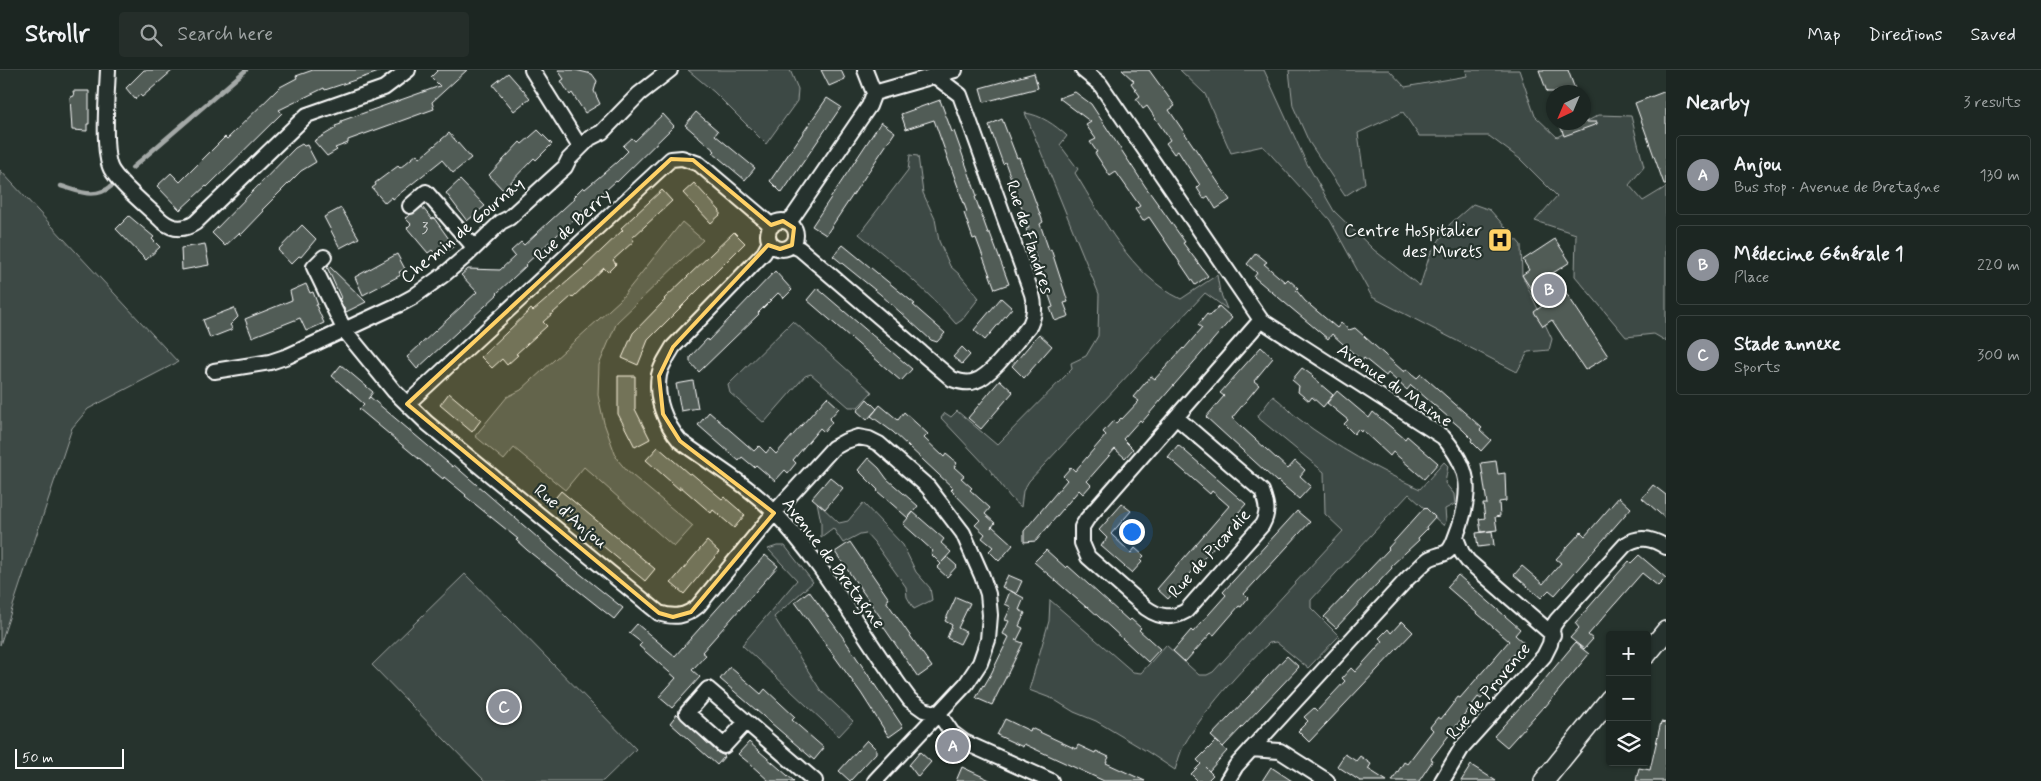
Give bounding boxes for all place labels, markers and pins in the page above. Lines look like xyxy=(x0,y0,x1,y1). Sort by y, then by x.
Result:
place label: Centre Hospitalier des Murets xyxy=(1344,219,1482,264)
hospital icon: Centre Hospitalier des Murets xyxy=(1487,227,1513,253)
pin: B xyxy=(1533,271,1565,309)
pin: C xyxy=(488,688,520,726)
pin: A xyxy=(937,727,969,765)

